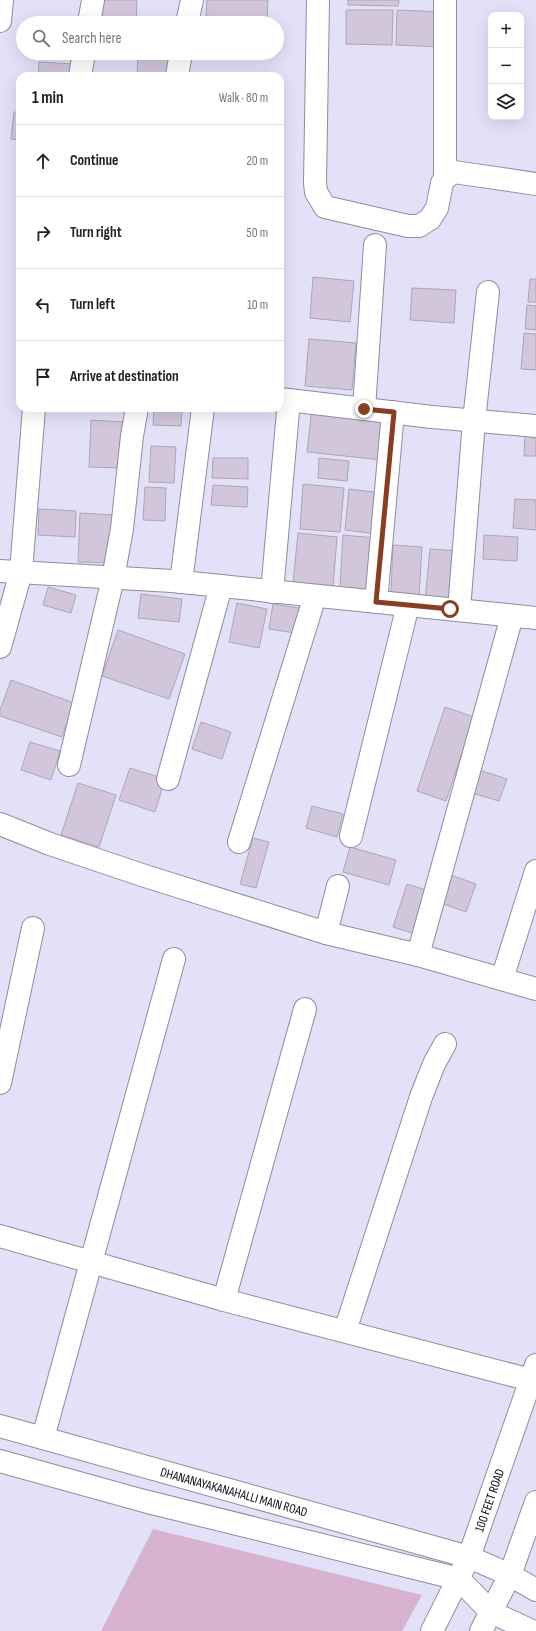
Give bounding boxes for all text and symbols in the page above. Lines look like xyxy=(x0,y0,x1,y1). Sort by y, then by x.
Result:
map controls xyxy=(488,12,524,120)
button: + xyxy=(488,12,524,48)
search box xyxy=(16,16,284,60)
icon: search xyxy=(30,27,52,49)
text: Search here xyxy=(62,29,122,48)
button: − xyxy=(488,48,524,84)
button: layers xyxy=(488,84,524,120)
text: 1 min xyxy=(32,88,64,108)
text: Walk · 80 m xyxy=(219,90,268,106)
icon: ahead xyxy=(32,150,54,172)
text: Continue xyxy=(70,151,119,170)
text: 20 m xyxy=(246,153,268,169)
icon: right xyxy=(32,222,54,244)
text: Turn right xyxy=(70,223,122,242)
text: 50 m xyxy=(247,225,268,241)
icon: left xyxy=(32,294,54,316)
text: Turn left xyxy=(70,295,115,314)
text: 10 m xyxy=(247,297,268,313)
icon: arrive xyxy=(32,366,54,388)
text: Arrive at destination xyxy=(70,367,179,386)
route end xyxy=(355,400,373,418)
route start xyxy=(441,600,459,618)
street label: DHANANAYAKANAHALLI MAIN ROAD xyxy=(158,1464,309,1521)
street label: 100 FEET ROAD xyxy=(471,1467,508,1534)

